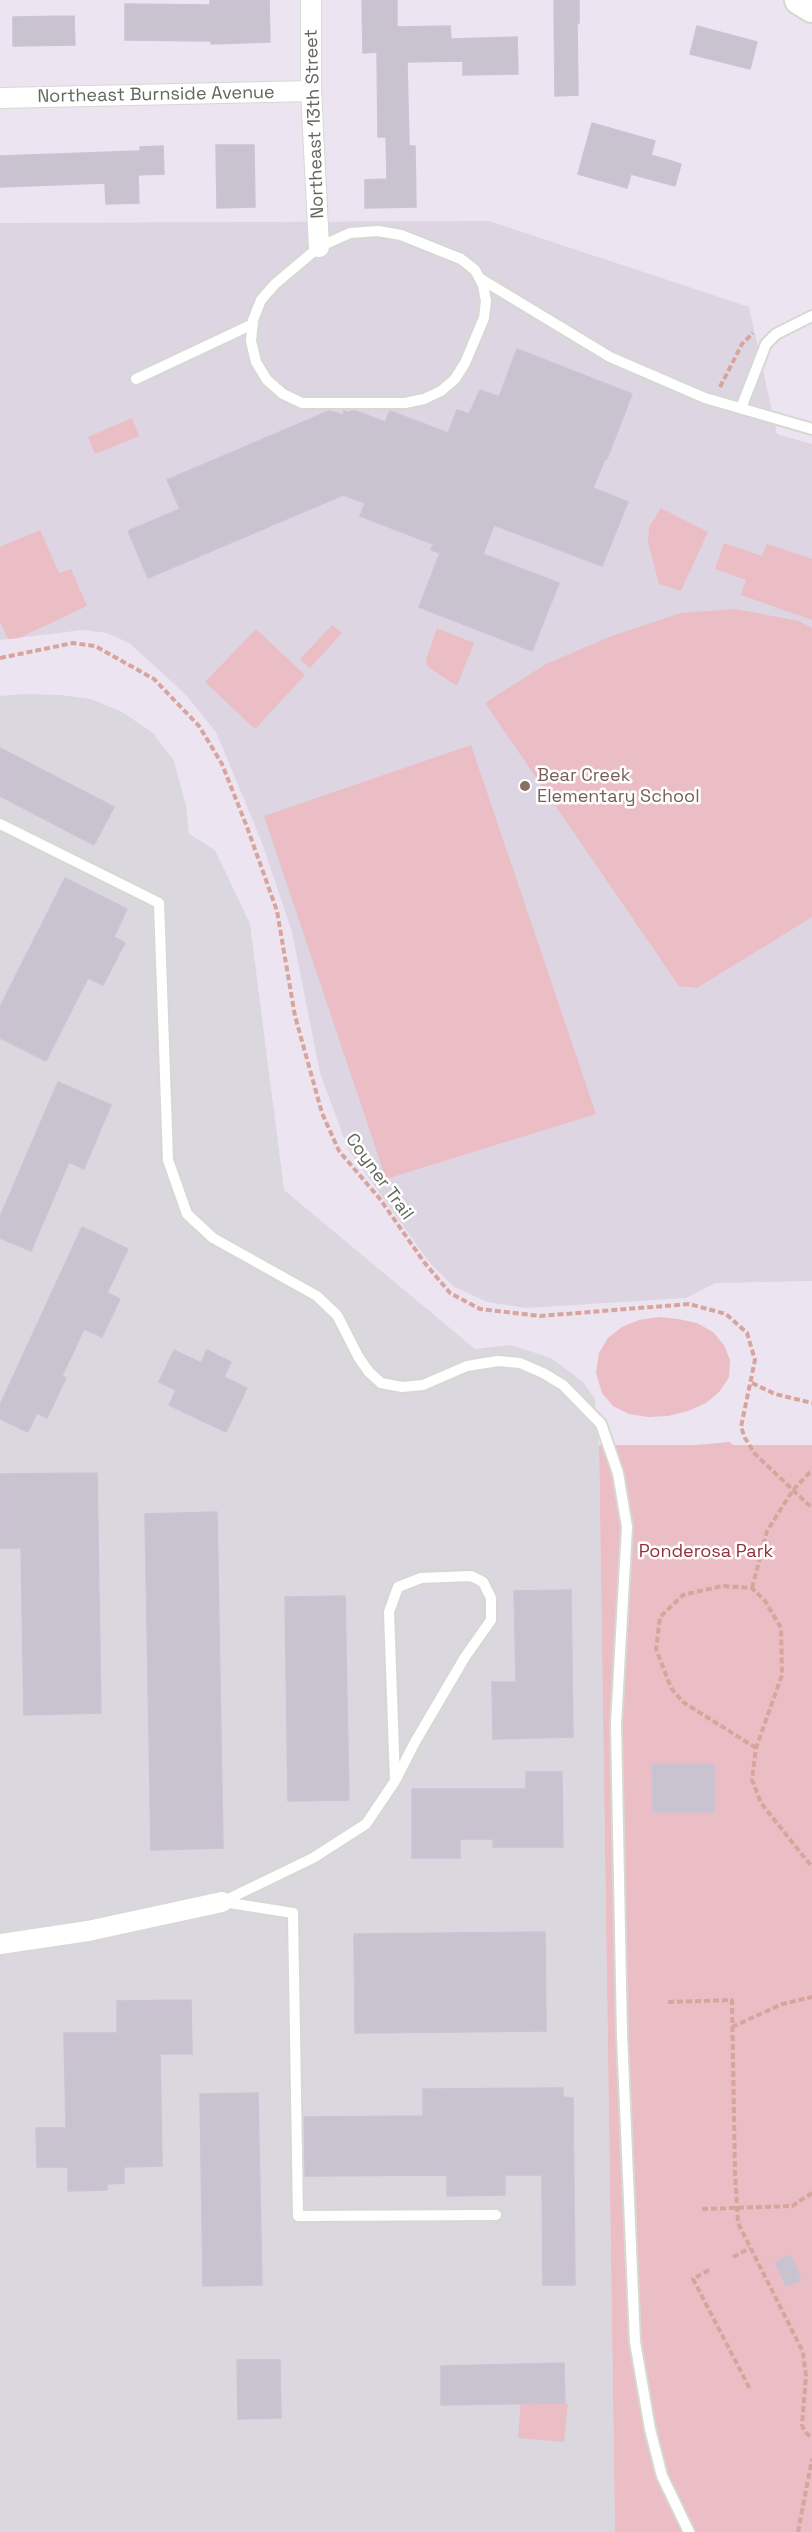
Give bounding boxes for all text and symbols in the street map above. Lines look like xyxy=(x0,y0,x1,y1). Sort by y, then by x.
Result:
street label: Northeast 13th Street xyxy=(301,29,329,219)
street label: Northeast Burnside Avenue xyxy=(37,82,275,108)
place label: Bear Creek Elementary School xyxy=(537,765,700,808)
marker: Bear Creek Elementary School xyxy=(518,779,532,793)
street label: Coyner Trail xyxy=(340,1130,418,1224)
park label: Ponderosa Park xyxy=(639,1541,773,1563)

